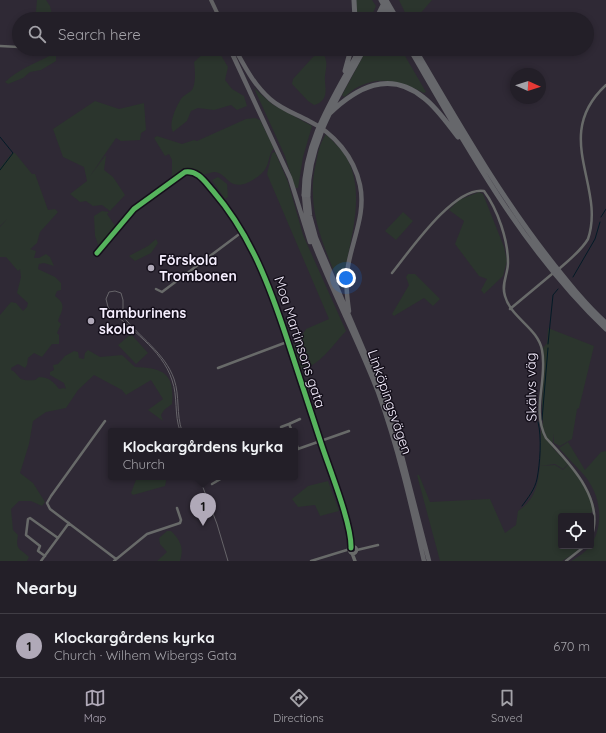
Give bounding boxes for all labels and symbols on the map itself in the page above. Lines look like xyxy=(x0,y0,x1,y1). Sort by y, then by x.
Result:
north arrow xyxy=(510,68,546,104)
place label: Förskola Trombonen xyxy=(159,251,237,285)
marker: Förskola Trombonen xyxy=(146,263,156,273)
your location xyxy=(336,268,356,288)
street label: Moa Martinsons gata xyxy=(270,274,330,410)
place label: Tamburinens skola xyxy=(99,304,186,338)
marker: Tamburinens skola xyxy=(86,316,96,326)
street label: Linköpingsvägen xyxy=(364,347,416,457)
street label: Skälvs väg xyxy=(521,352,541,422)
pin: 1 xyxy=(190,493,216,526)

